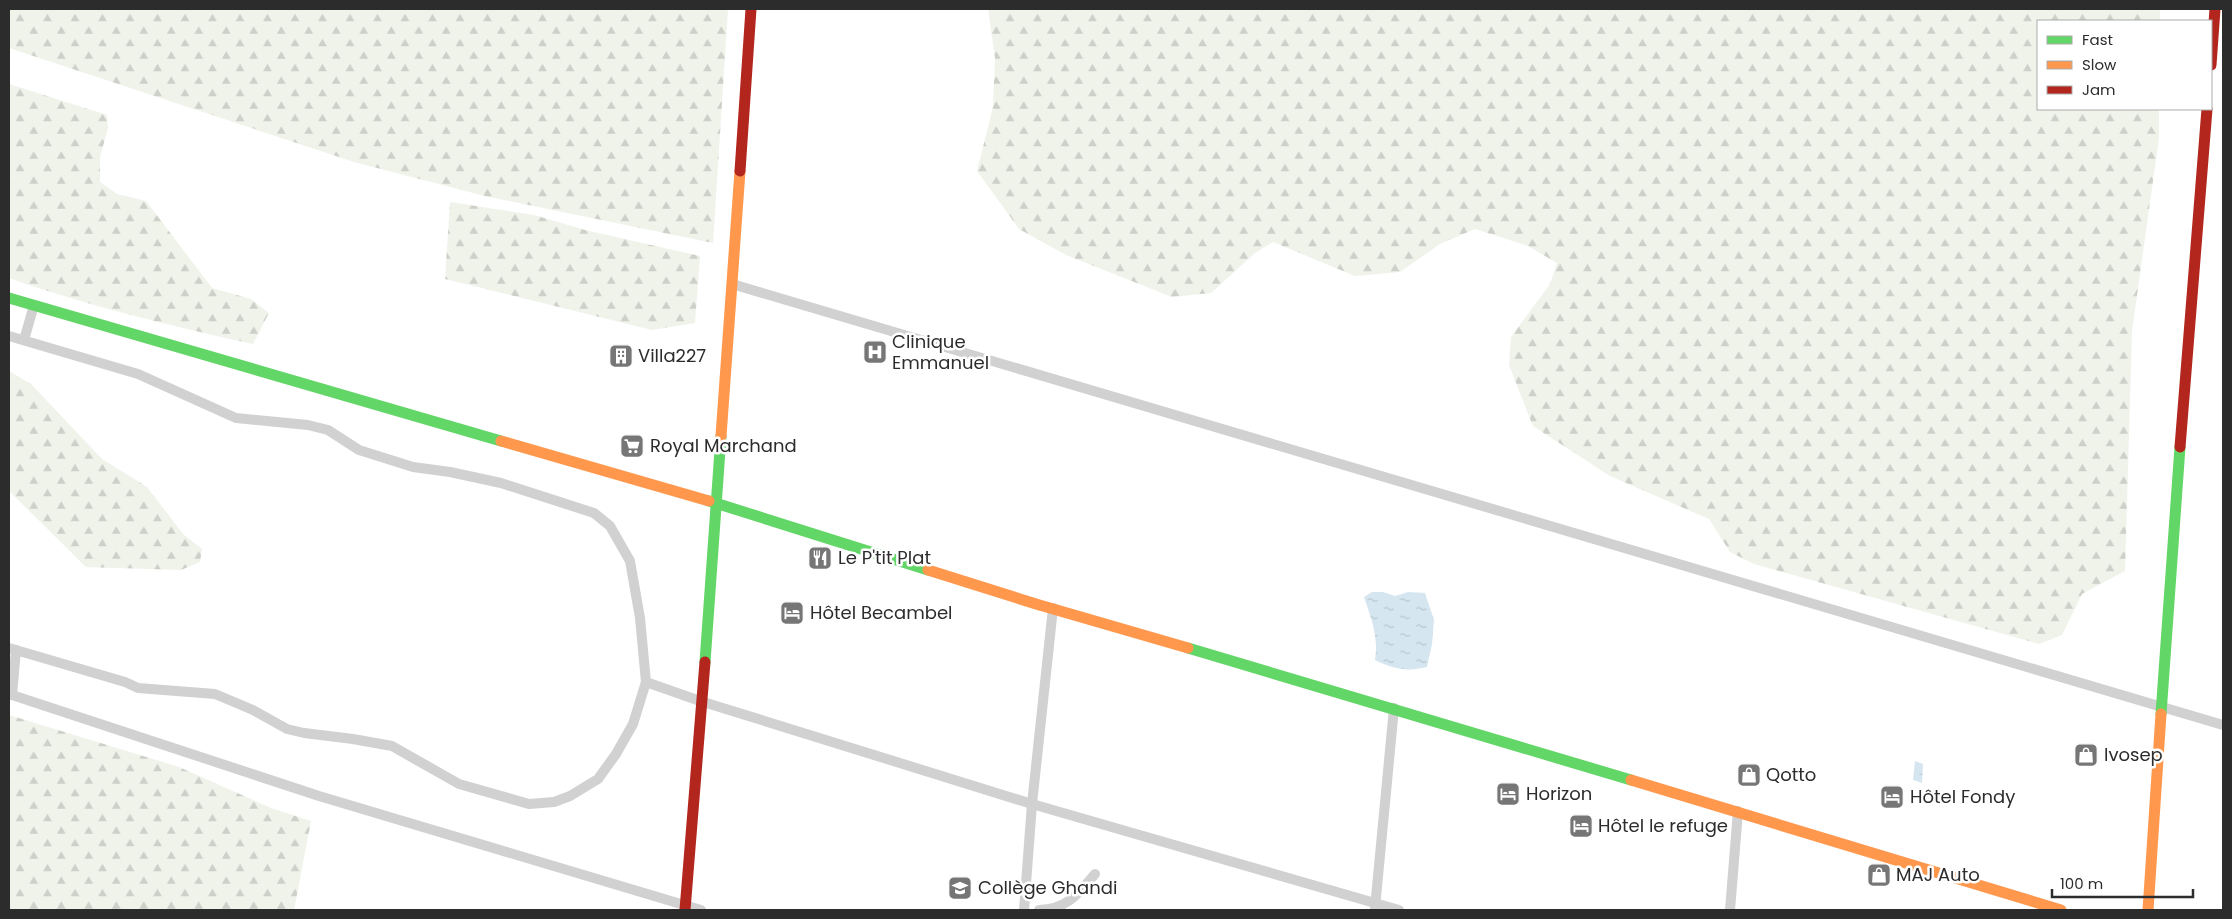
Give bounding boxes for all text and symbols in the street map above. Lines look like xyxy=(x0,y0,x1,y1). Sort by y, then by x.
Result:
legend xyxy=(2037,20,2212,110)
text: Fast xyxy=(2082,29,2113,50)
text: Slow xyxy=(2082,54,2117,75)
text: Jam xyxy=(2082,79,2116,100)
place label: Clinique Emmanuel xyxy=(892,329,989,375)
hospital icon: Clinique Emmanuel xyxy=(862,339,888,365)
building icon: Villa227 xyxy=(608,343,634,369)
place label: Villa227 xyxy=(638,343,706,368)
supermarket icon: Royal Marchand xyxy=(619,433,645,459)
place label: Royal Marchand xyxy=(650,433,797,458)
restaurant icon: Le P'tit Plat xyxy=(807,545,833,571)
place label: Le P'tit Plat xyxy=(838,545,931,570)
hotel icon: Hôtel Becambel xyxy=(779,600,805,626)
place label: Hôtel Becambel xyxy=(810,600,953,625)
shop icon: Ivosep xyxy=(2073,742,2099,768)
place label: Ivosep xyxy=(2104,742,2163,767)
shop icon: Qotto xyxy=(1736,762,1762,788)
place label: Qotto xyxy=(1766,762,1816,787)
hotel icon: Horizon xyxy=(1495,781,1521,807)
place label: Horizon xyxy=(1526,781,1592,806)
hotel icon: Hôtel Fondy xyxy=(1879,784,1905,810)
place label: Hôtel Fondy xyxy=(1910,784,2015,809)
hotel icon: Hôtel le refuge xyxy=(1568,813,1594,839)
place label: Hôtel le refuge xyxy=(1598,813,1728,838)
shop icon: MAJ Auto xyxy=(1866,862,1892,888)
place label: MAJ Auto xyxy=(1896,862,1980,887)
scale bar xyxy=(2052,866,2193,898)
text: 100 m xyxy=(2060,873,2103,894)
school or university icon: Collège Ghandi xyxy=(947,875,973,901)
place label: Collège Ghandi xyxy=(978,875,1117,900)

